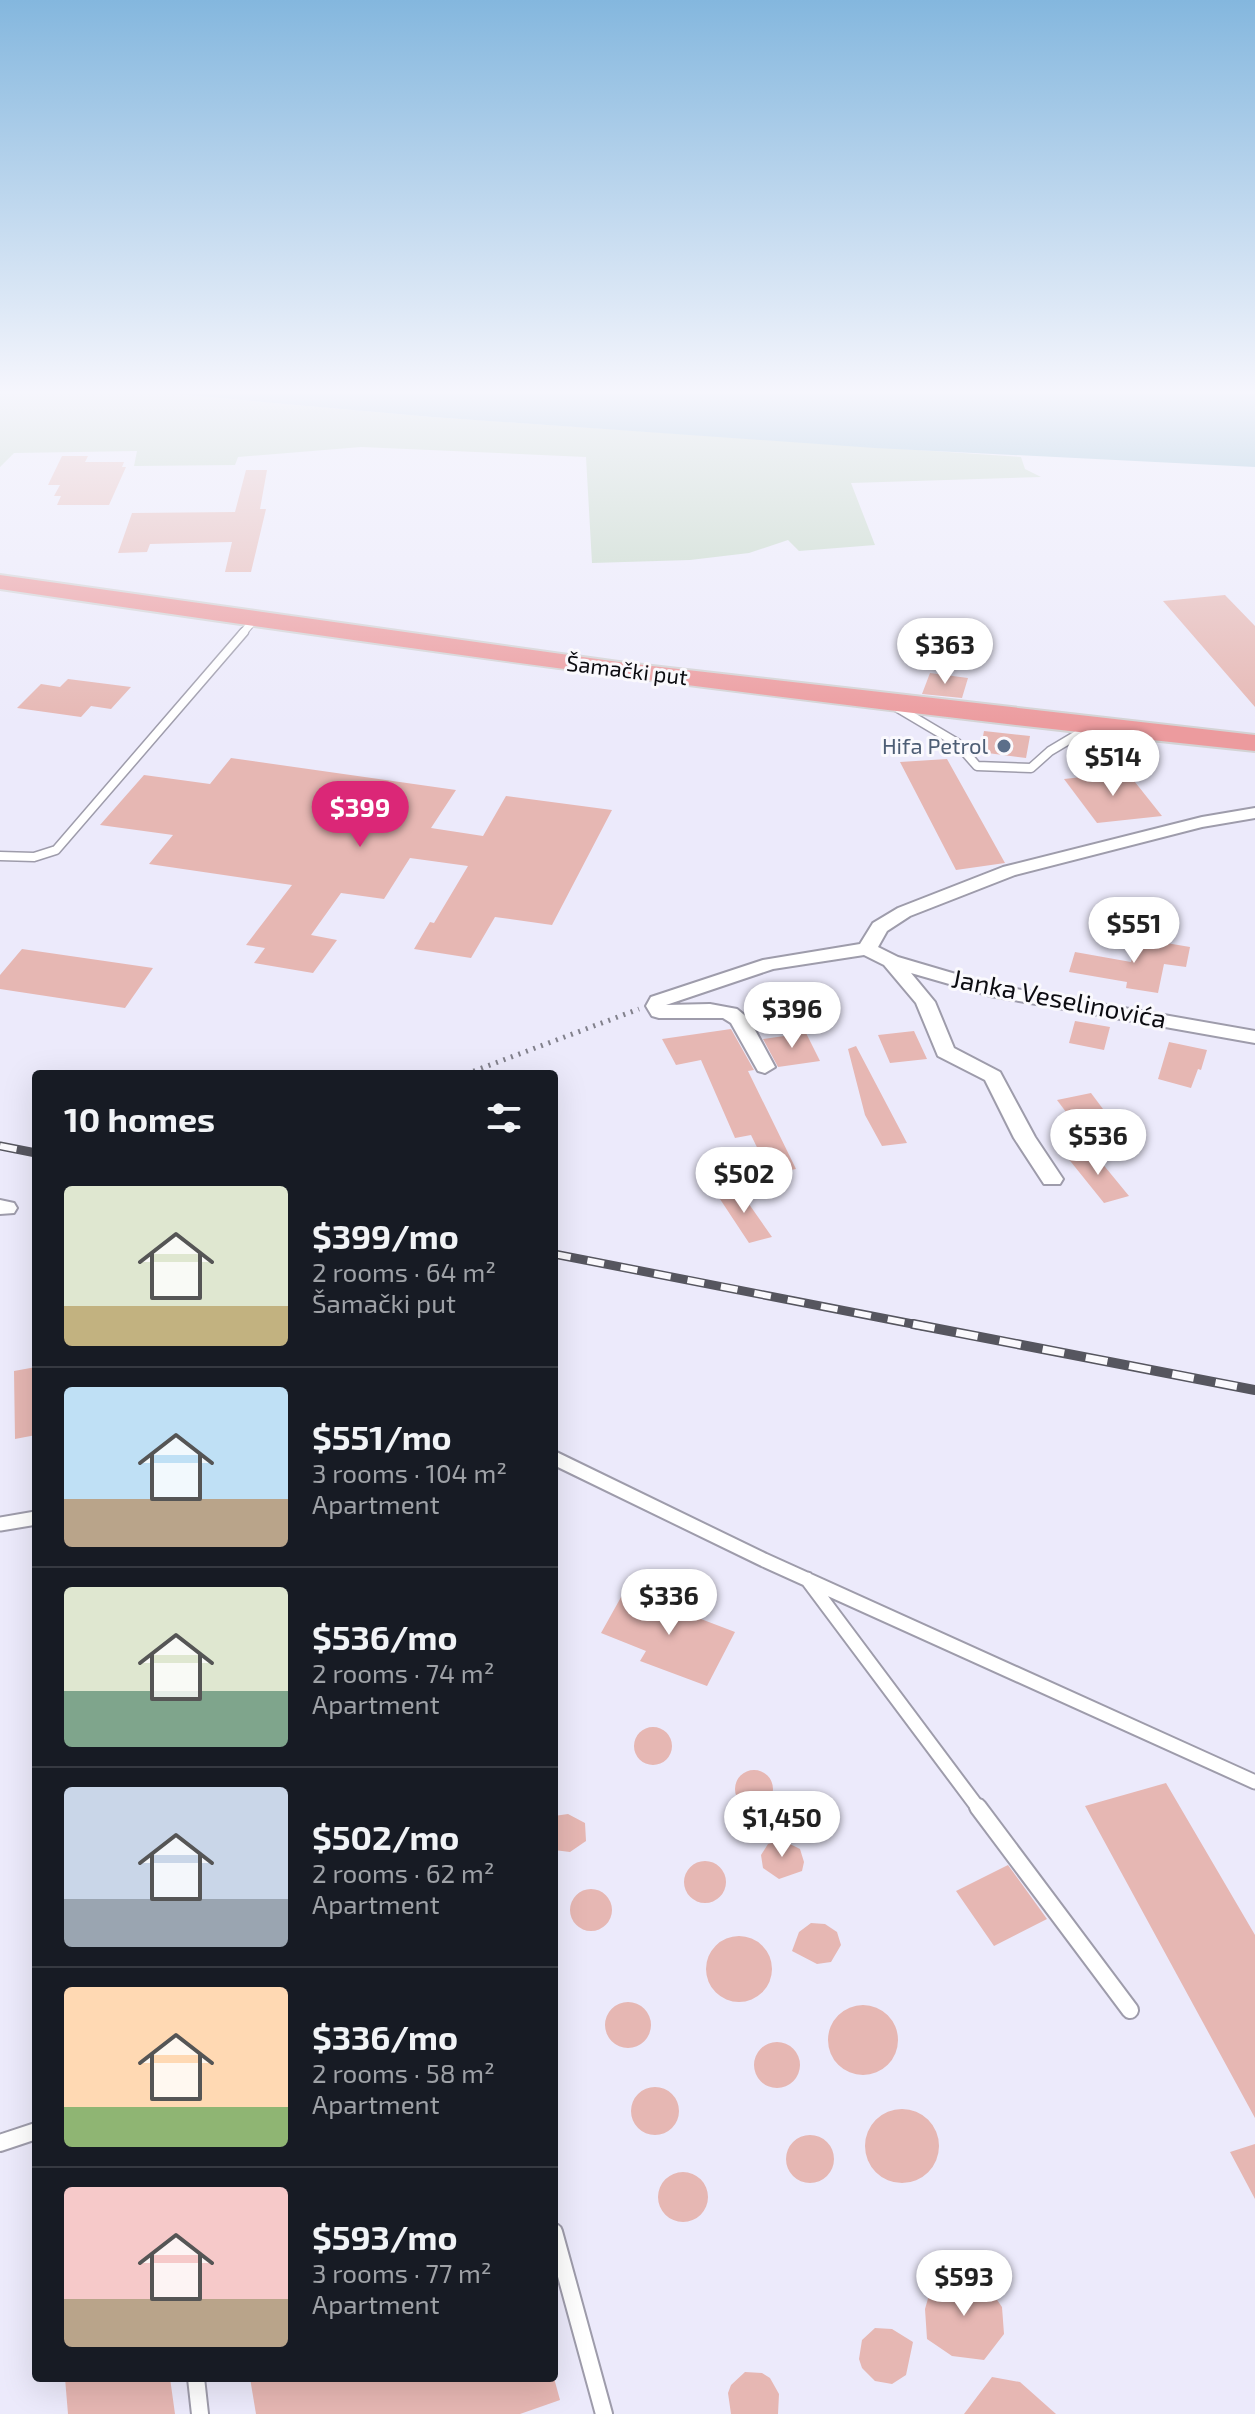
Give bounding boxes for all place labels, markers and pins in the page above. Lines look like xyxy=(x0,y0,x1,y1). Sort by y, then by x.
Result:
pin: $363 xyxy=(898,618,992,686)
pin: $514 xyxy=(1066,730,1160,798)
place label: Hifa Petrol xyxy=(882,732,988,758)
marker: Hifa Petrol xyxy=(995,737,1013,755)
pin: $399 xyxy=(313,781,407,849)
pin: $551 xyxy=(1087,897,1181,965)
pin: $396 xyxy=(745,982,839,1050)
pin: $536 xyxy=(1051,1109,1145,1177)
pin: $502 xyxy=(697,1147,791,1215)
pin: $336 xyxy=(622,1569,716,1637)
pin: $1,450 xyxy=(717,1791,847,1859)
pin: $593 xyxy=(917,2250,1011,2318)

